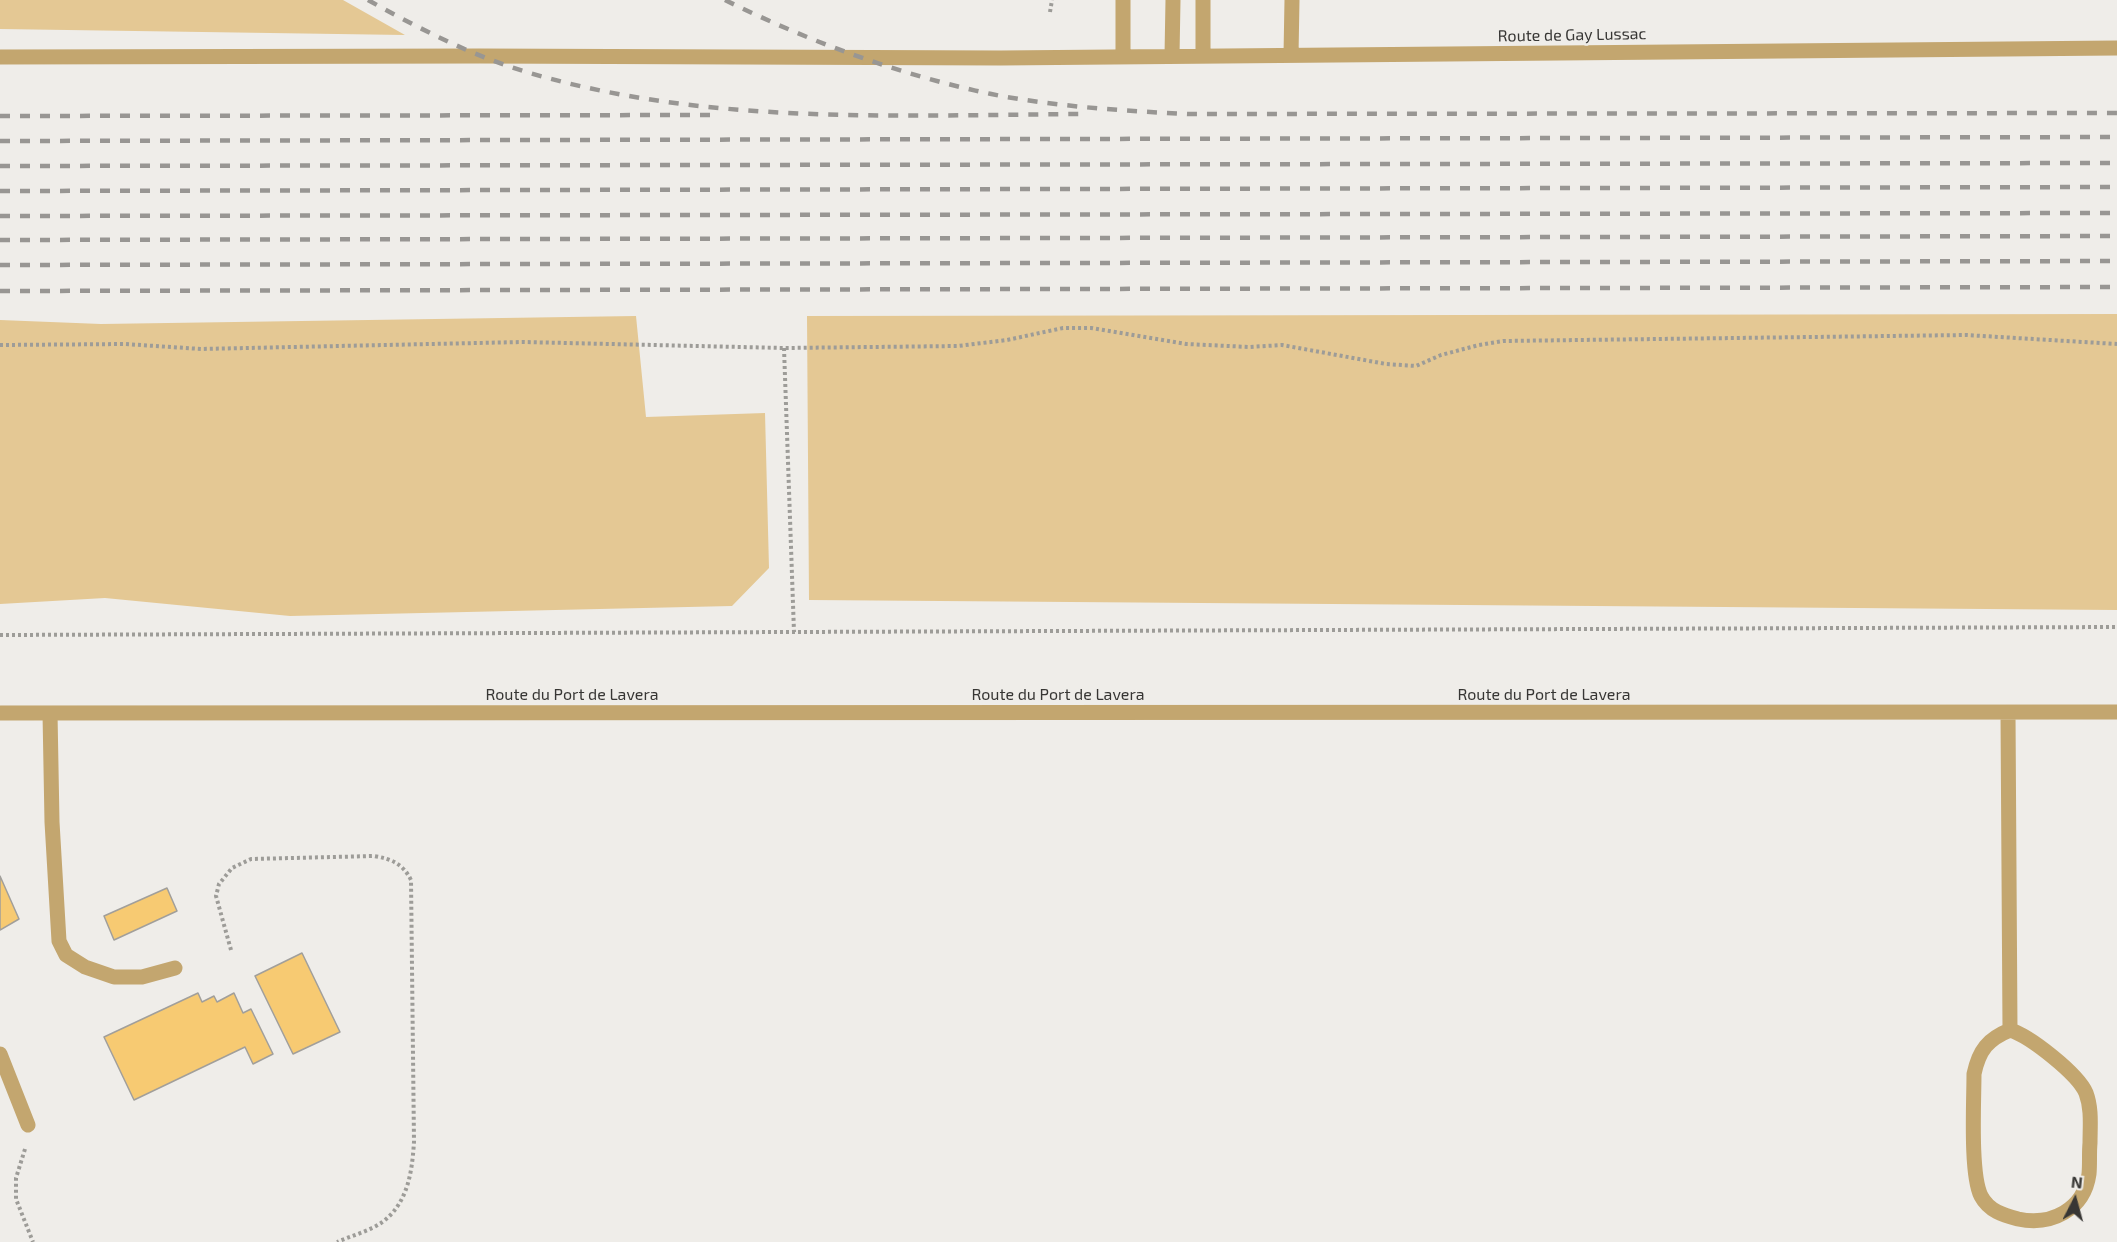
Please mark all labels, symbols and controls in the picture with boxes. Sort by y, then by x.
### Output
street label: Route de Gay Lussac [1498,24,1646,46]
street label: Route du Port de Lavera [485,685,659,705]
street label: Route du Port de Lavera [971,685,1145,705]
street label: Route du Port de Lavera [1457,685,1631,705]
north arrow [2045,1170,2105,1230]
text: N [2070,1172,2084,1192]

